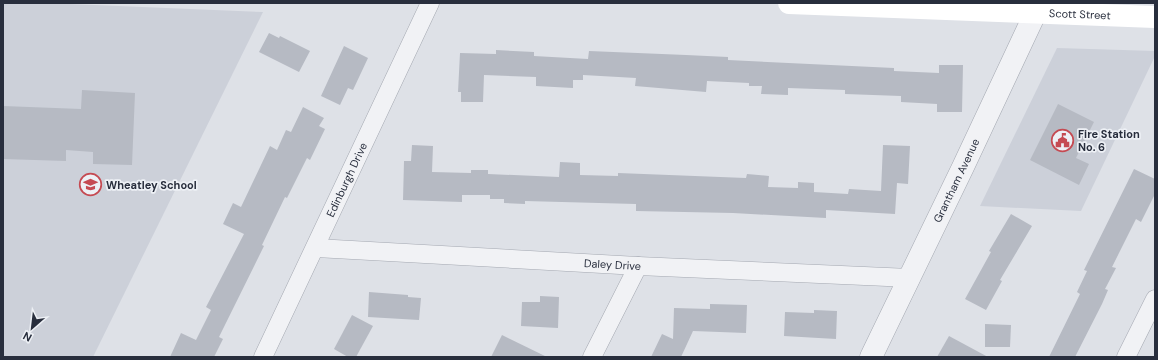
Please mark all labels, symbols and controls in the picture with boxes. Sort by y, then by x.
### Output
street label: Scott Street [1049,6,1111,22]
public building icon: Fire Station No. 6 [1049,127,1075,153]
place label: Fire Station No. 6 [1078,127,1140,154]
street label: Grantham Avenue [930,136,982,225]
street label: Edinburgh Drive [323,140,370,219]
school or university icon: Wheatley School [77,172,103,198]
place label: Wheatley School [106,178,197,192]
street label: Daley Drive [584,256,641,273]
north arrow [12,308,52,348]
text: N [20,329,34,345]

